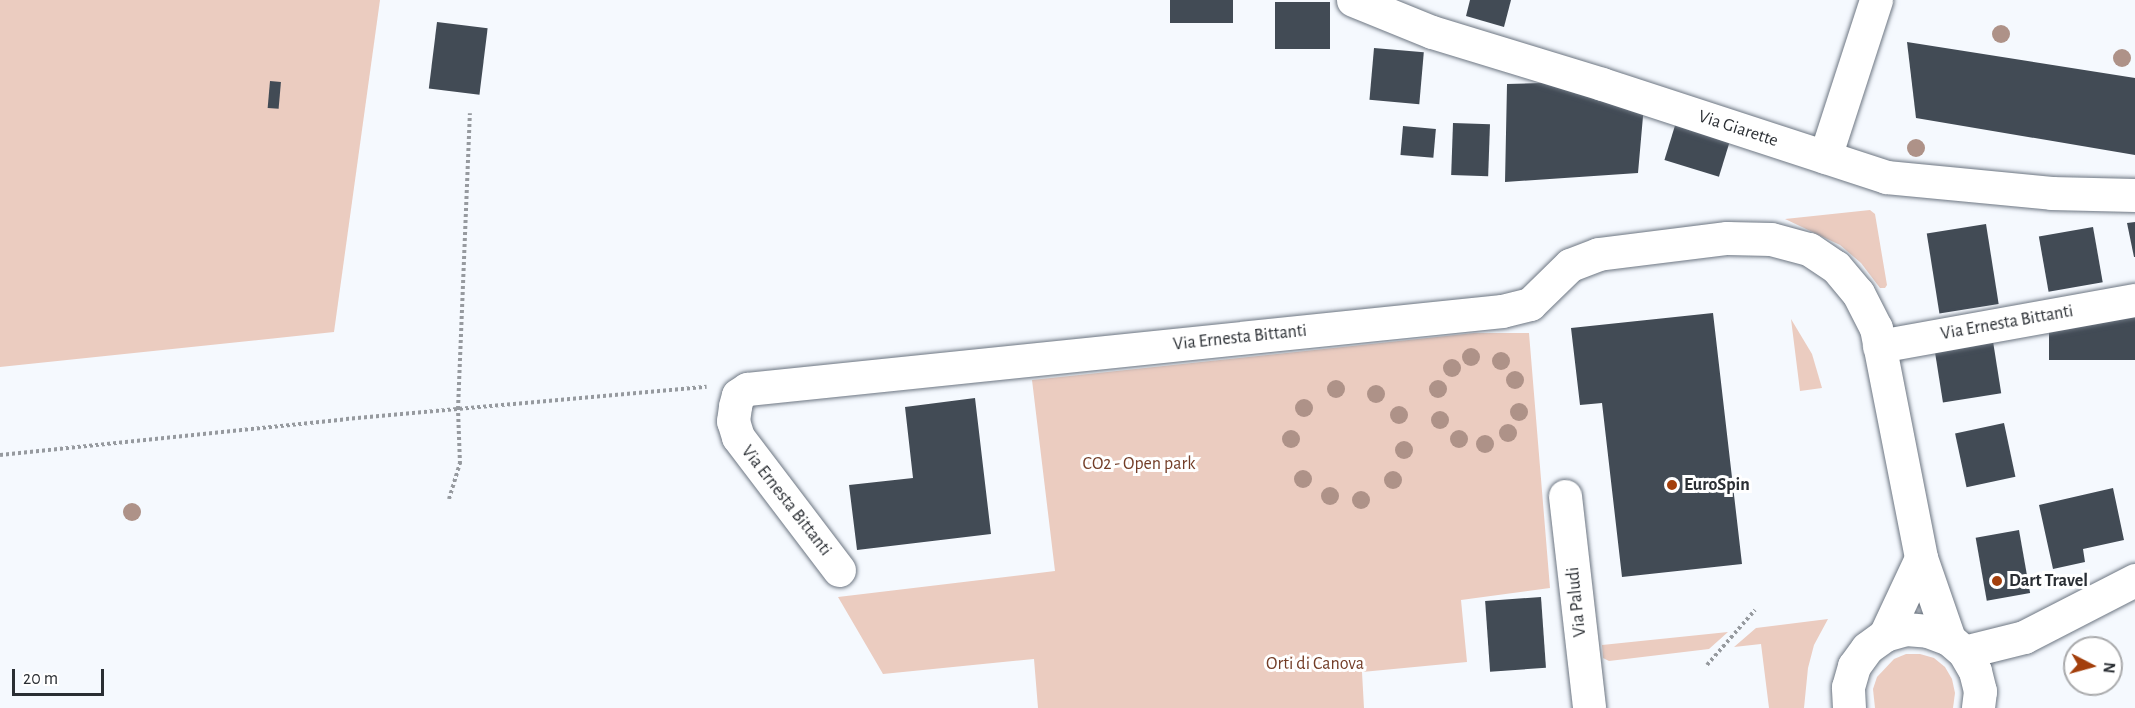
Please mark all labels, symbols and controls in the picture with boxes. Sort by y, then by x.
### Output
street label: Via Giarette [1695,106,1781,152]
street label: Via Ernesta Bittanti [1939,301,2075,345]
street label: Via Ernesta Bittanti [1172,320,1308,356]
street label: Via Ernesta Bittanti [736,441,836,561]
park label: CO2 - Open park [1083,453,1195,475]
place label: EuroSpin [1684,474,1750,496]
marker: EuroSpin [1665,478,1679,492]
street label: Via Paludi [1563,566,1591,638]
place label: Dart Travel [2009,570,2088,592]
marker: Dart Travel [1990,574,2004,588]
north arrow [2063,636,2123,696]
park label: Orti di Canova [1266,653,1364,675]
scale bar [15,657,106,695]
text: N [2100,661,2117,674]
text: 20 m [23,670,58,688]

